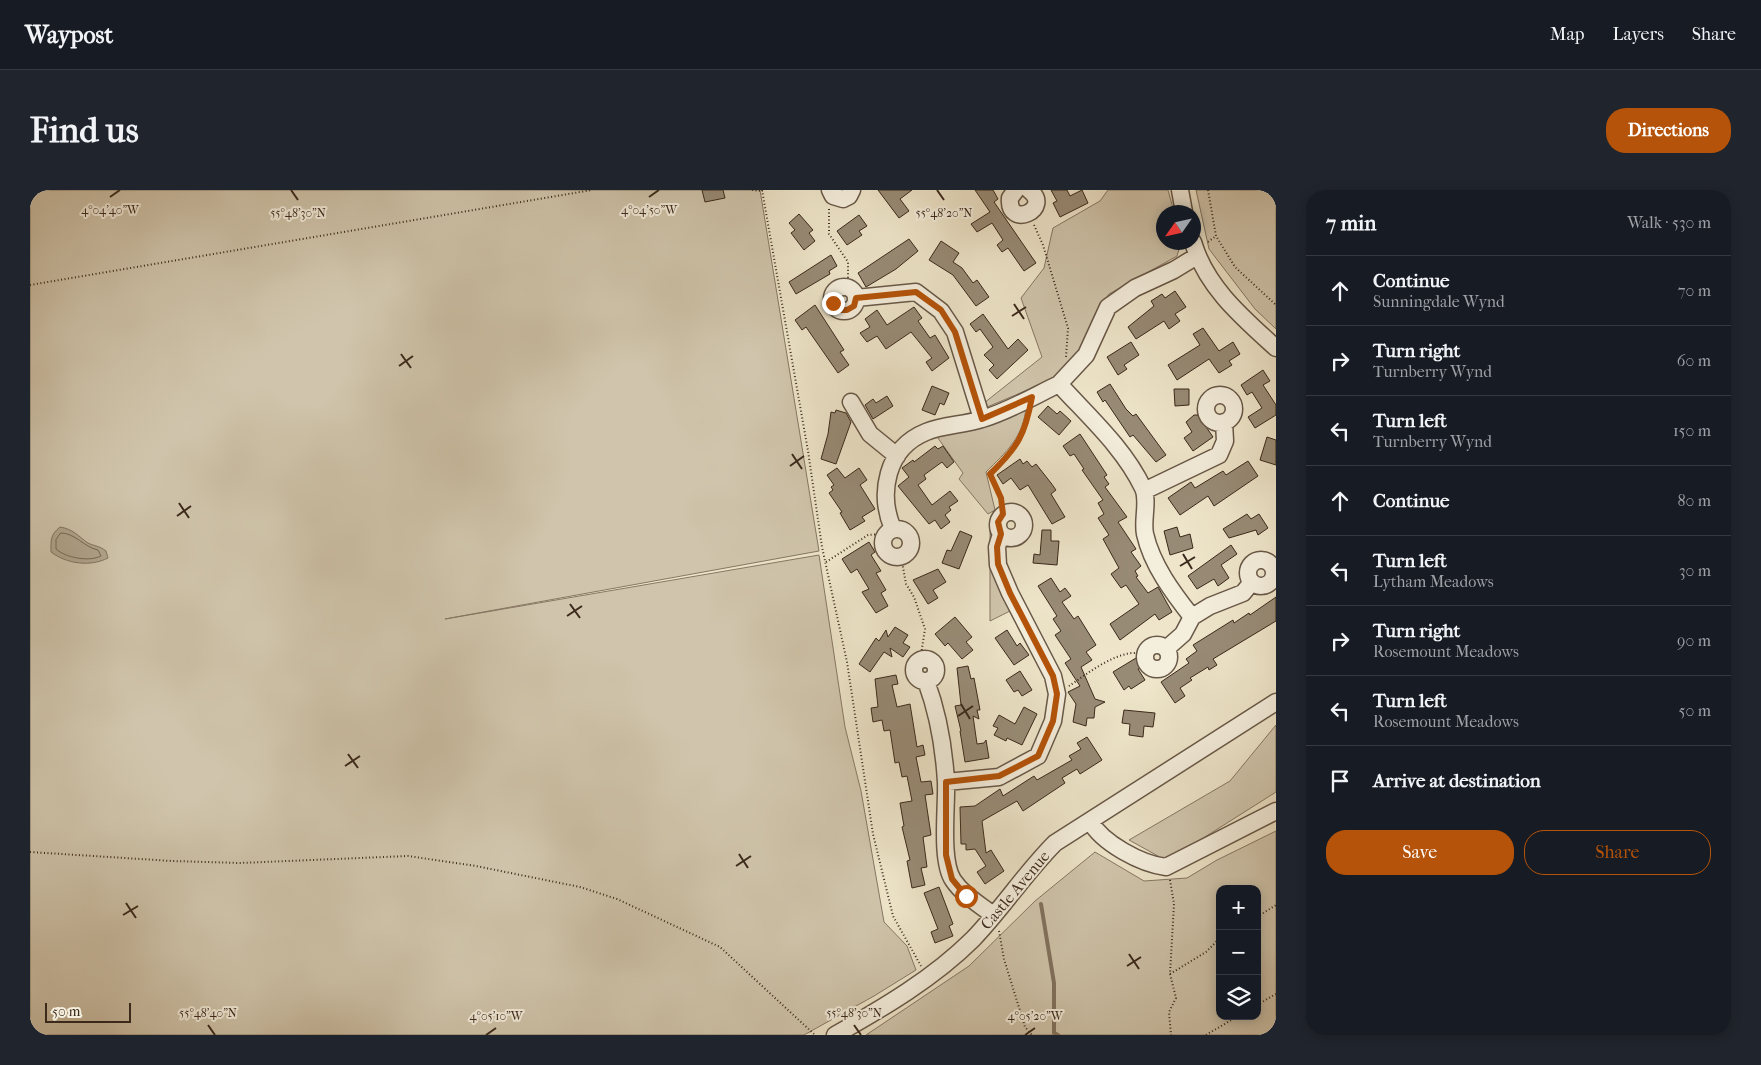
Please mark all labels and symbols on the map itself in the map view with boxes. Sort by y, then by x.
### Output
text: 4°04'40"W [81,203,140,217]
text: 4°04'50"W [621,203,678,217]
north arrow [1156,205,1201,250]
text: 55°48'30"N [270,206,326,220]
text: 55°48'20"N [916,206,972,220]
route end [822,292,845,315]
street label: Castle Avenue [977,847,1054,933]
route start [955,885,978,908]
scale bar [45,1000,131,1023]
text: 55°48'40"N [179,1006,237,1020]
text: 55°48'30"N [826,1006,882,1020]
text: 4°05'10"W [469,1009,524,1023]
text: 4°05'20"W [1007,1009,1064,1023]

